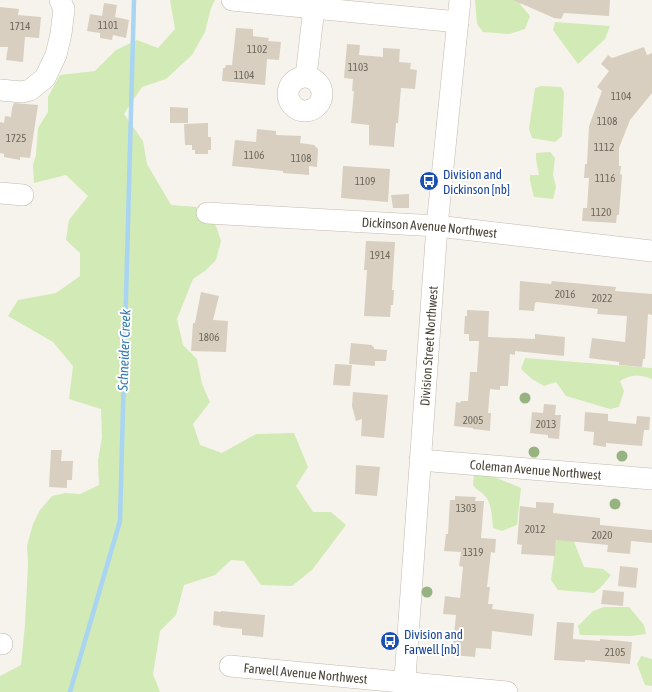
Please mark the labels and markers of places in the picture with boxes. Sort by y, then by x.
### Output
place label: Division and Dickinson [nb] [443,167,510,197]
bus stop icon: Division and Dickinson [nb] [418,170,440,192]
place label: Division and Farwell [nb] [404,627,463,657]
bus stop icon: Division and Farwell [nb] [379,630,401,652]

